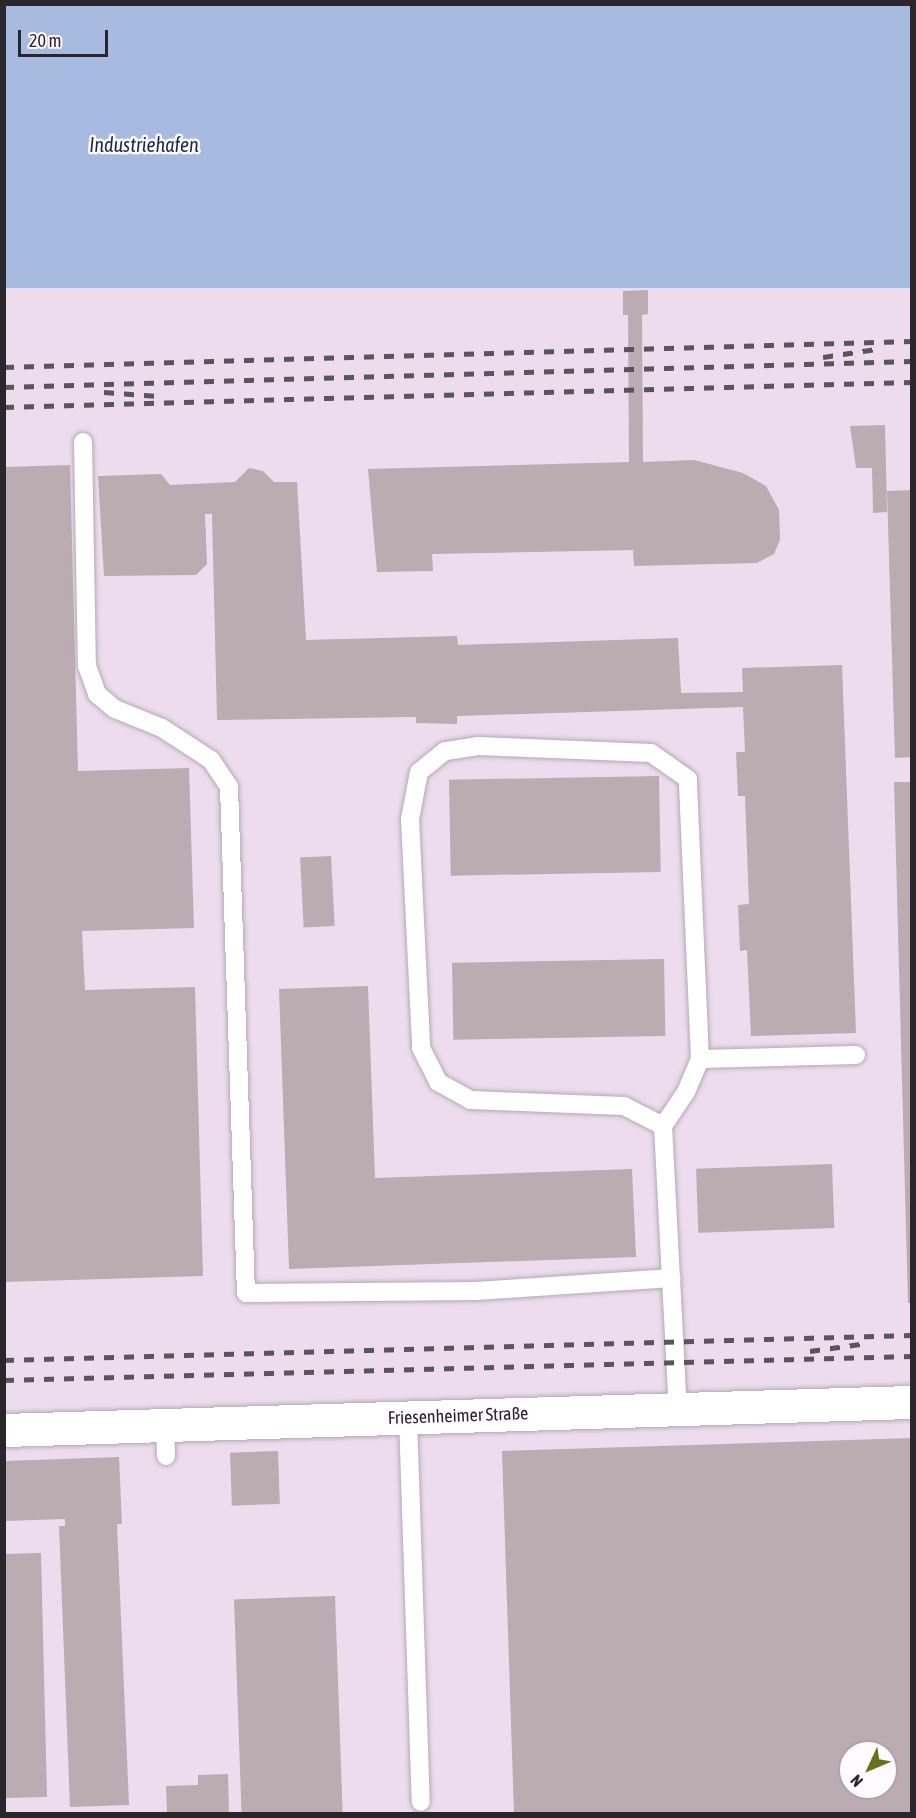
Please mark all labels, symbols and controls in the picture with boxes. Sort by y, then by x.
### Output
scale bar [21,18,111,56]
text: 20 m [29,30,61,51]
water label: Industriehafen [89,132,199,156]
street label: Friesenheimer Straße [387,1403,529,1429]
north arrow [838,1740,898,1800]
text: N [847,1771,866,1791]

